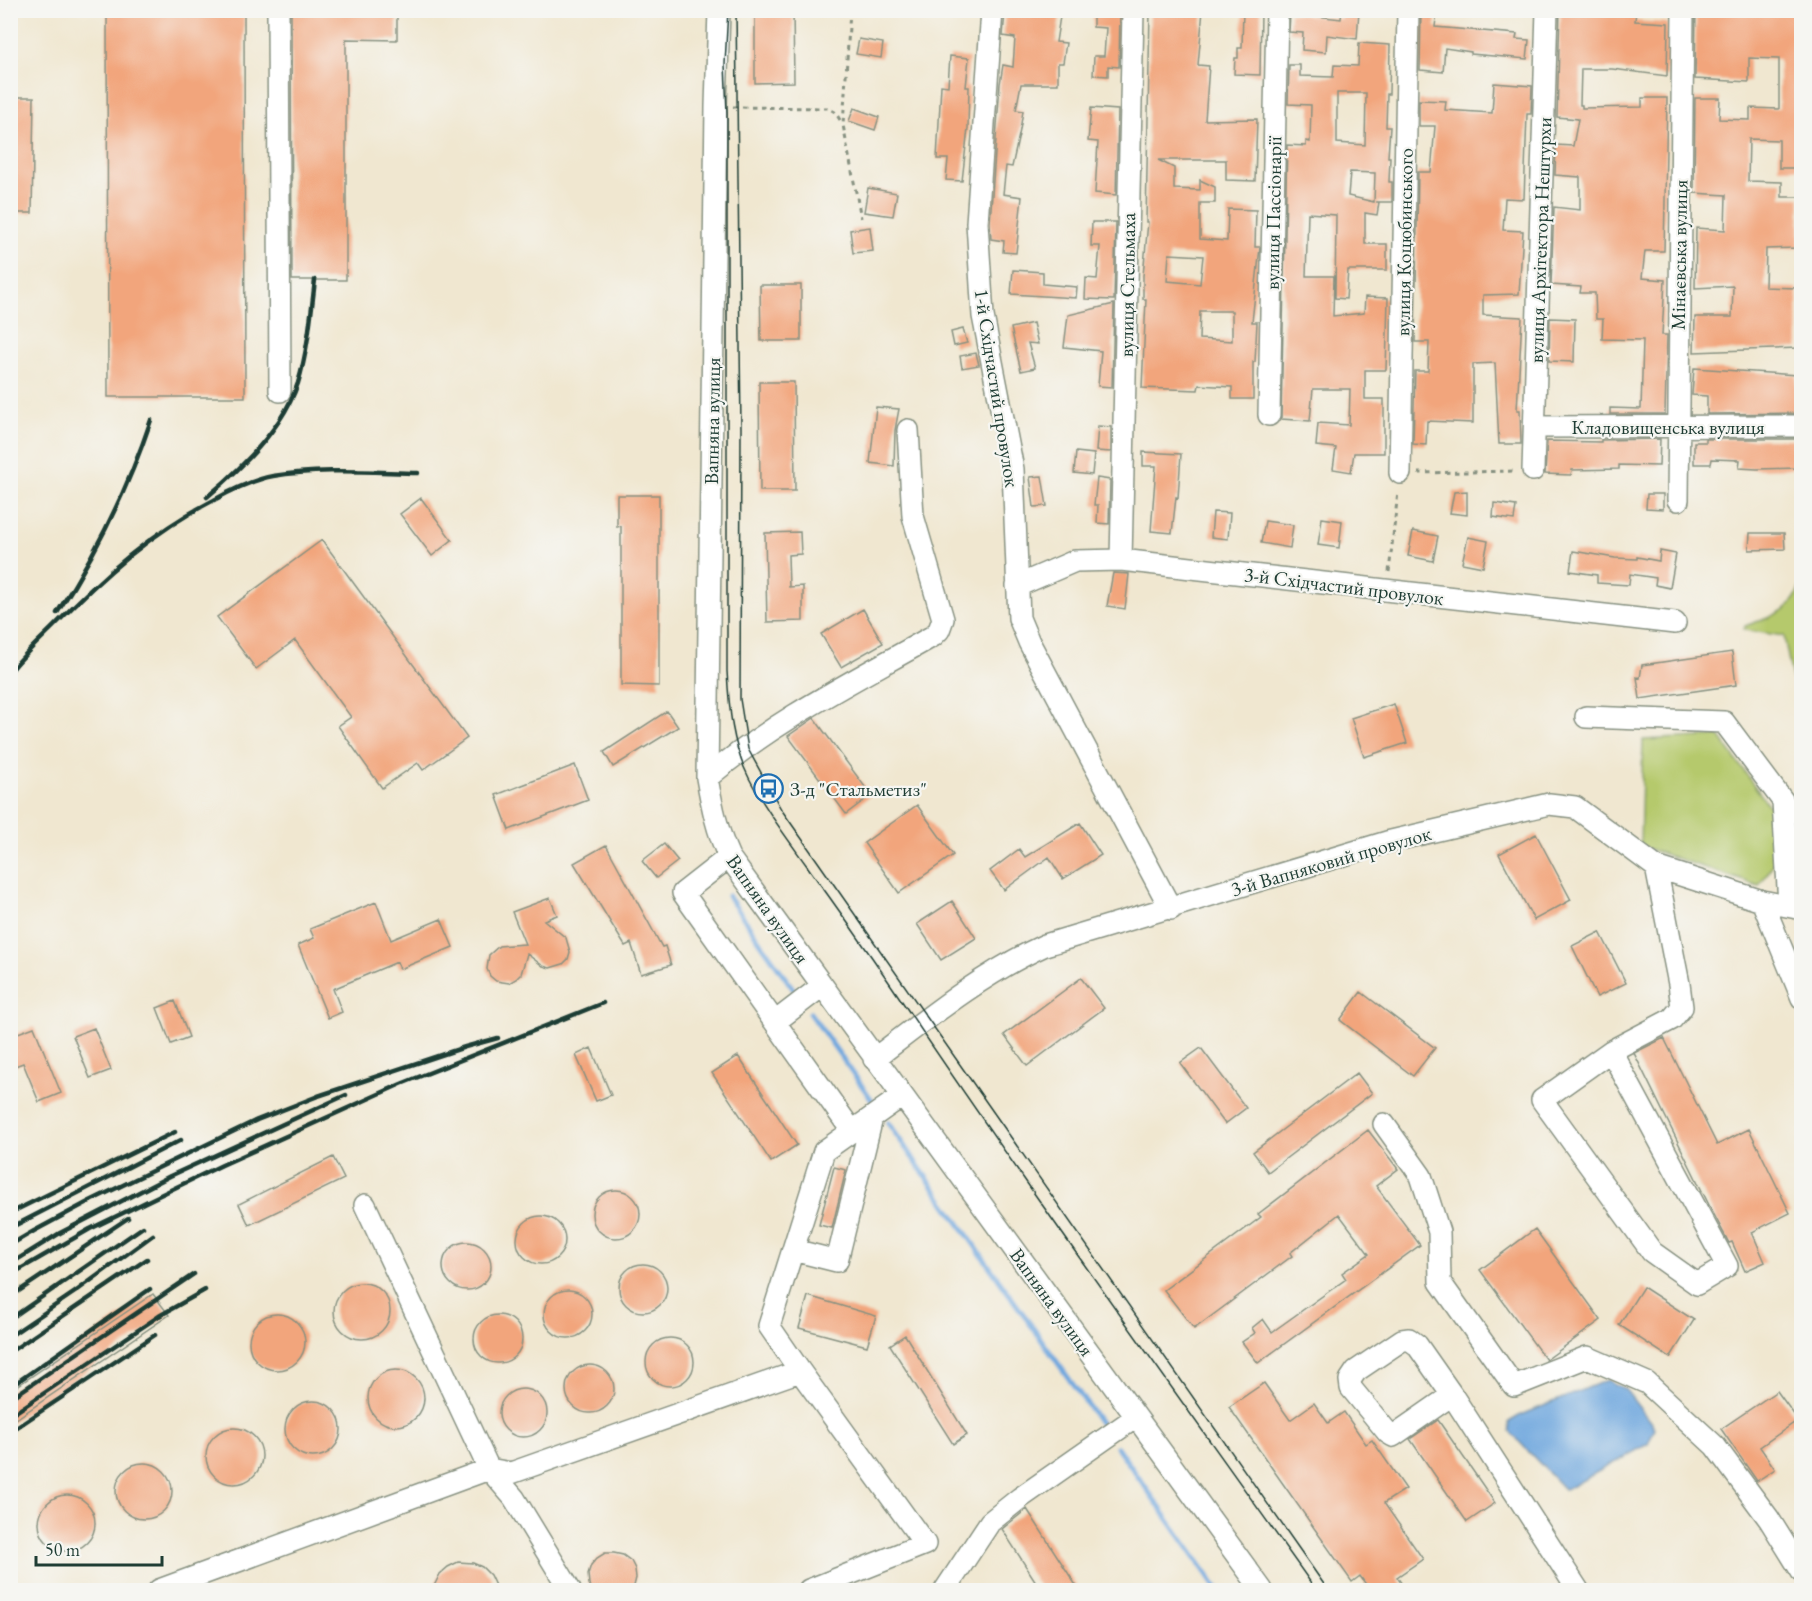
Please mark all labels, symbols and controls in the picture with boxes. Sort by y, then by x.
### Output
street label: вулиця Архітектора Нештурхи [1523,116,1557,363]
street label: вулиця Пассіонарії [1259,135,1287,290]
street label: вулиця Коцюбинського [1389,148,1419,336]
street label: Мінаєвська вулиця [1665,180,1693,330]
street label: вулиця Стельмаха [1113,213,1141,357]
street label: 1-й Східчастий провулок [968,287,1026,490]
street label: Вапняна вулиця [698,357,726,485]
street label: Кладовищенська вулиця [1571,414,1765,440]
street label: 3-й Східчастий провулок [1243,561,1446,611]
bus stop icon: З-д "Стальметиз" [753,773,785,805]
place label: З-д "Стальметиз" [790,776,927,802]
street label: 3-й Вапняковий провулок [1228,820,1435,902]
street label: Вапняна вулиця [721,849,815,969]
street label: Вапняна вулиця [1004,1243,1100,1361]
scale bar [36,1529,162,1567]
text: 50 m [45,1538,80,1561]

